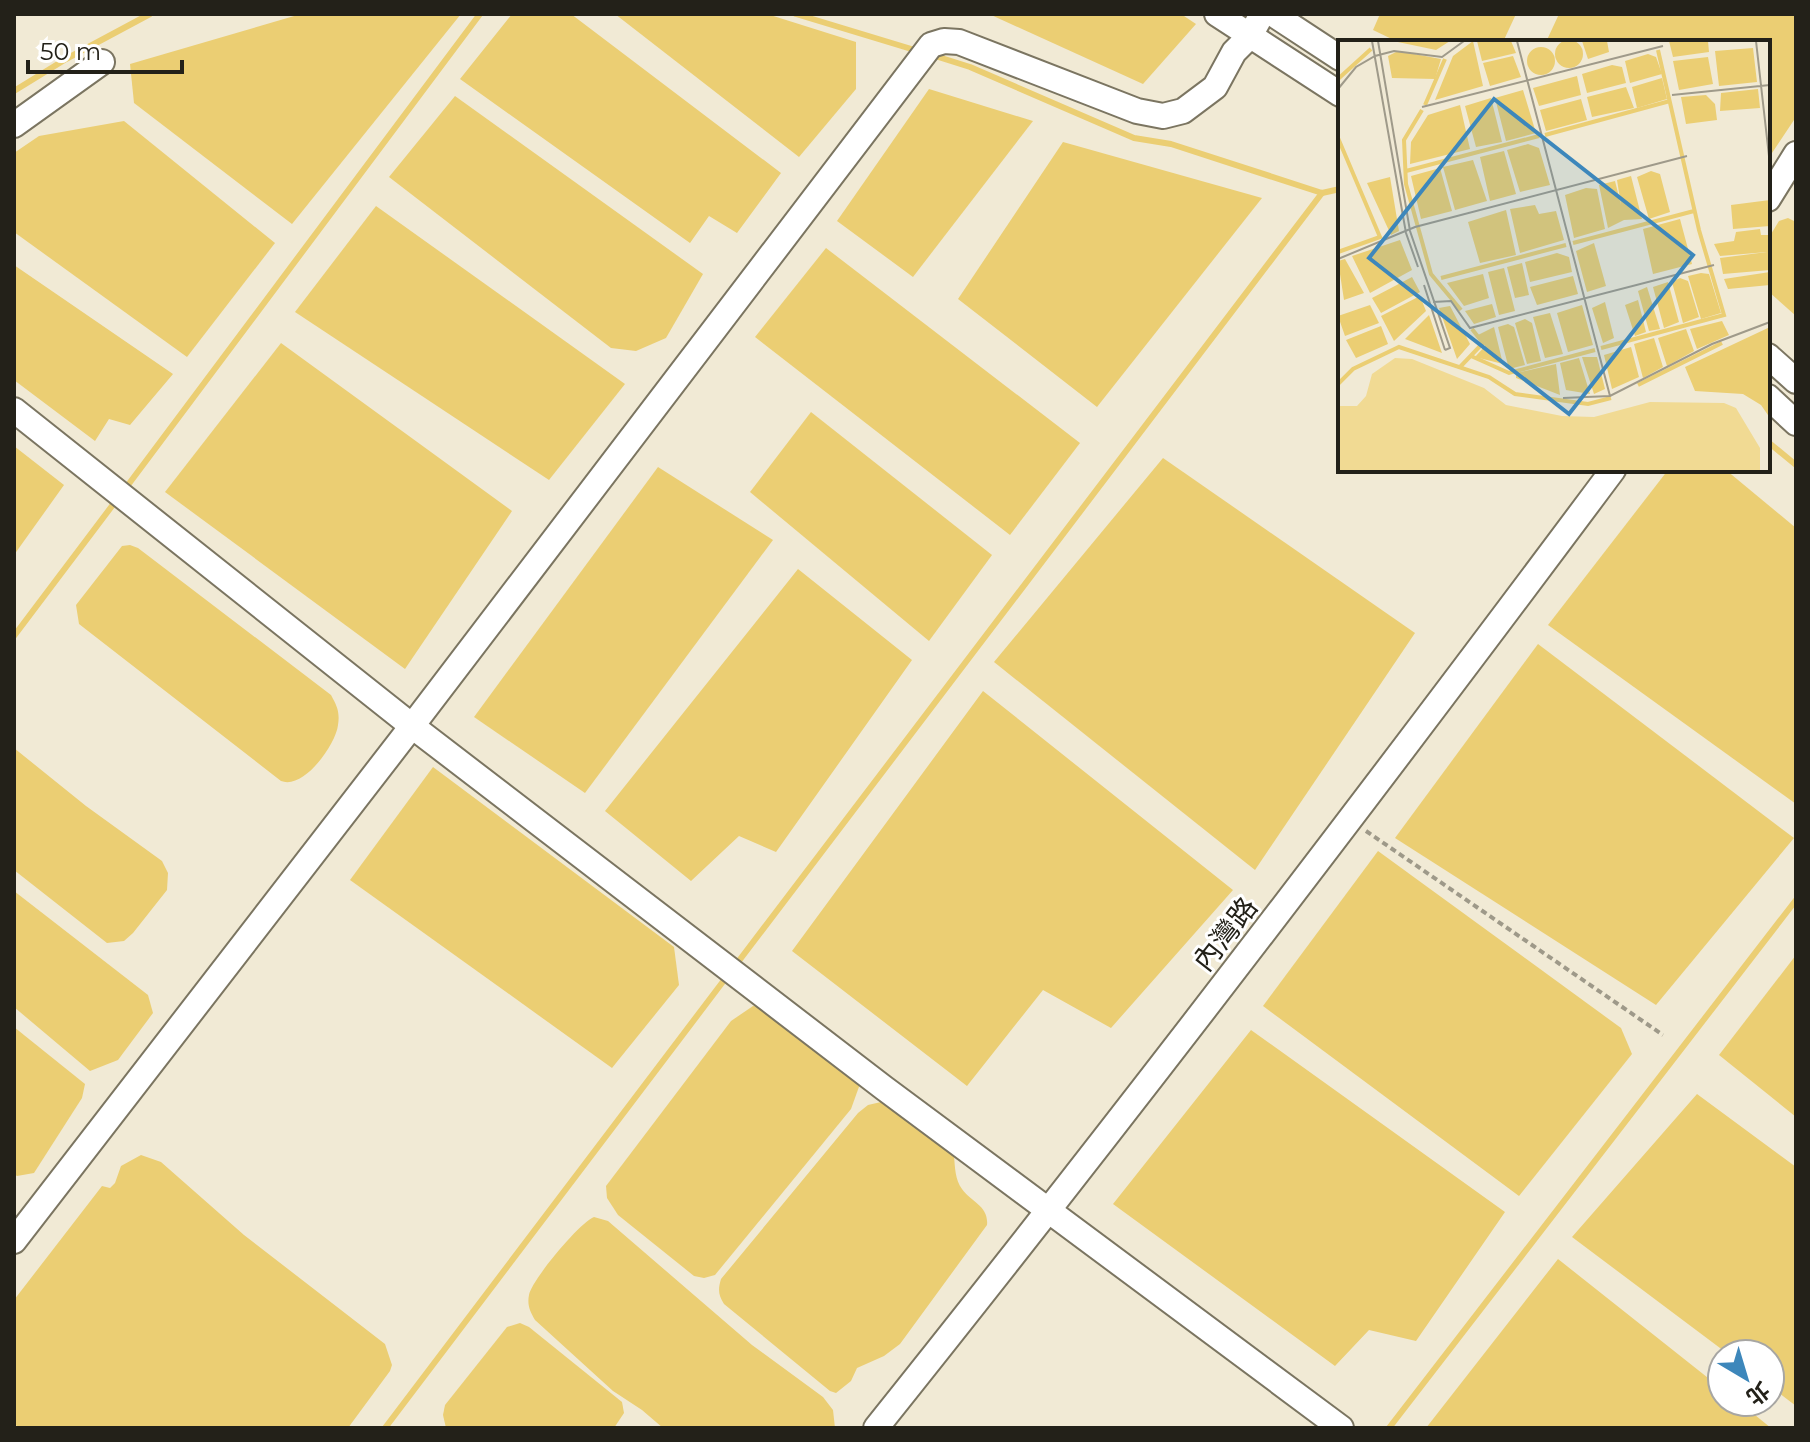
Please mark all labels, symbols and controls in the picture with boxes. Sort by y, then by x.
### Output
scale bar [28,24,182,74]
text: 50 m [40,37,101,66]
inset map [1338,40,1770,472]
street label: 內灣路 [1186,890,1264,978]
north arrow [1706,1338,1786,1418]
text: 北 [1741,1376,1775,1411]

